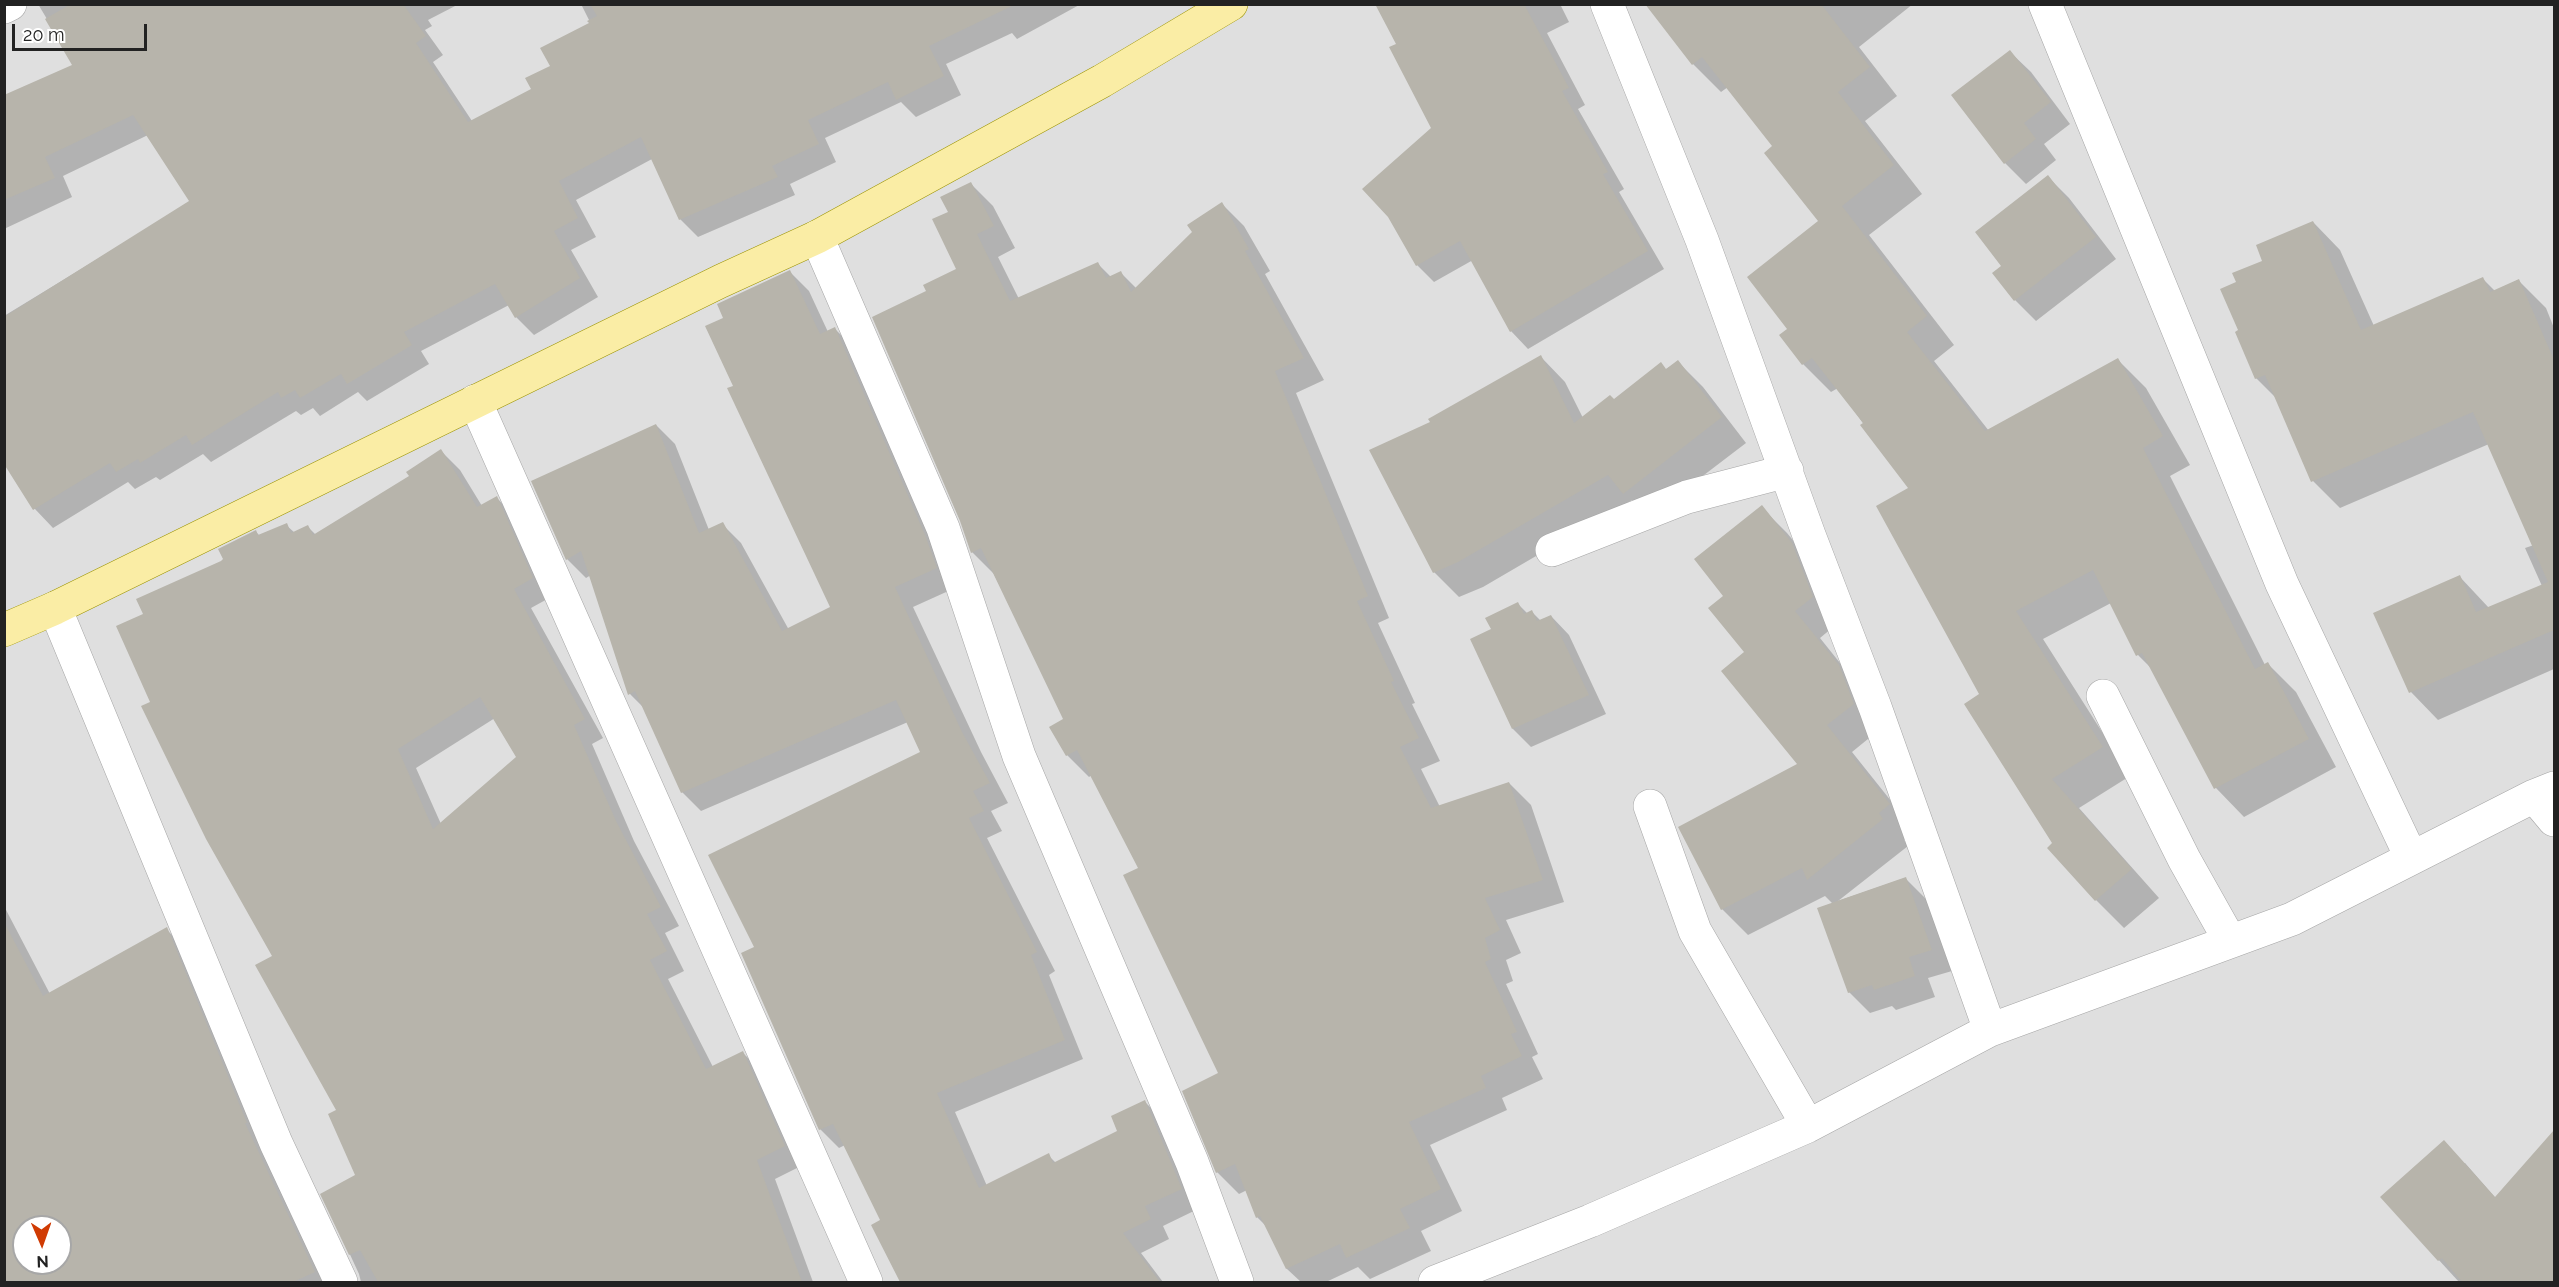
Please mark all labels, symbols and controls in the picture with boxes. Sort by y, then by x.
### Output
scale bar [15,12,150,50]
text: 20 m [23,24,65,45]
north arrow [12,1215,72,1275]
text: N [36,1252,49,1271]

